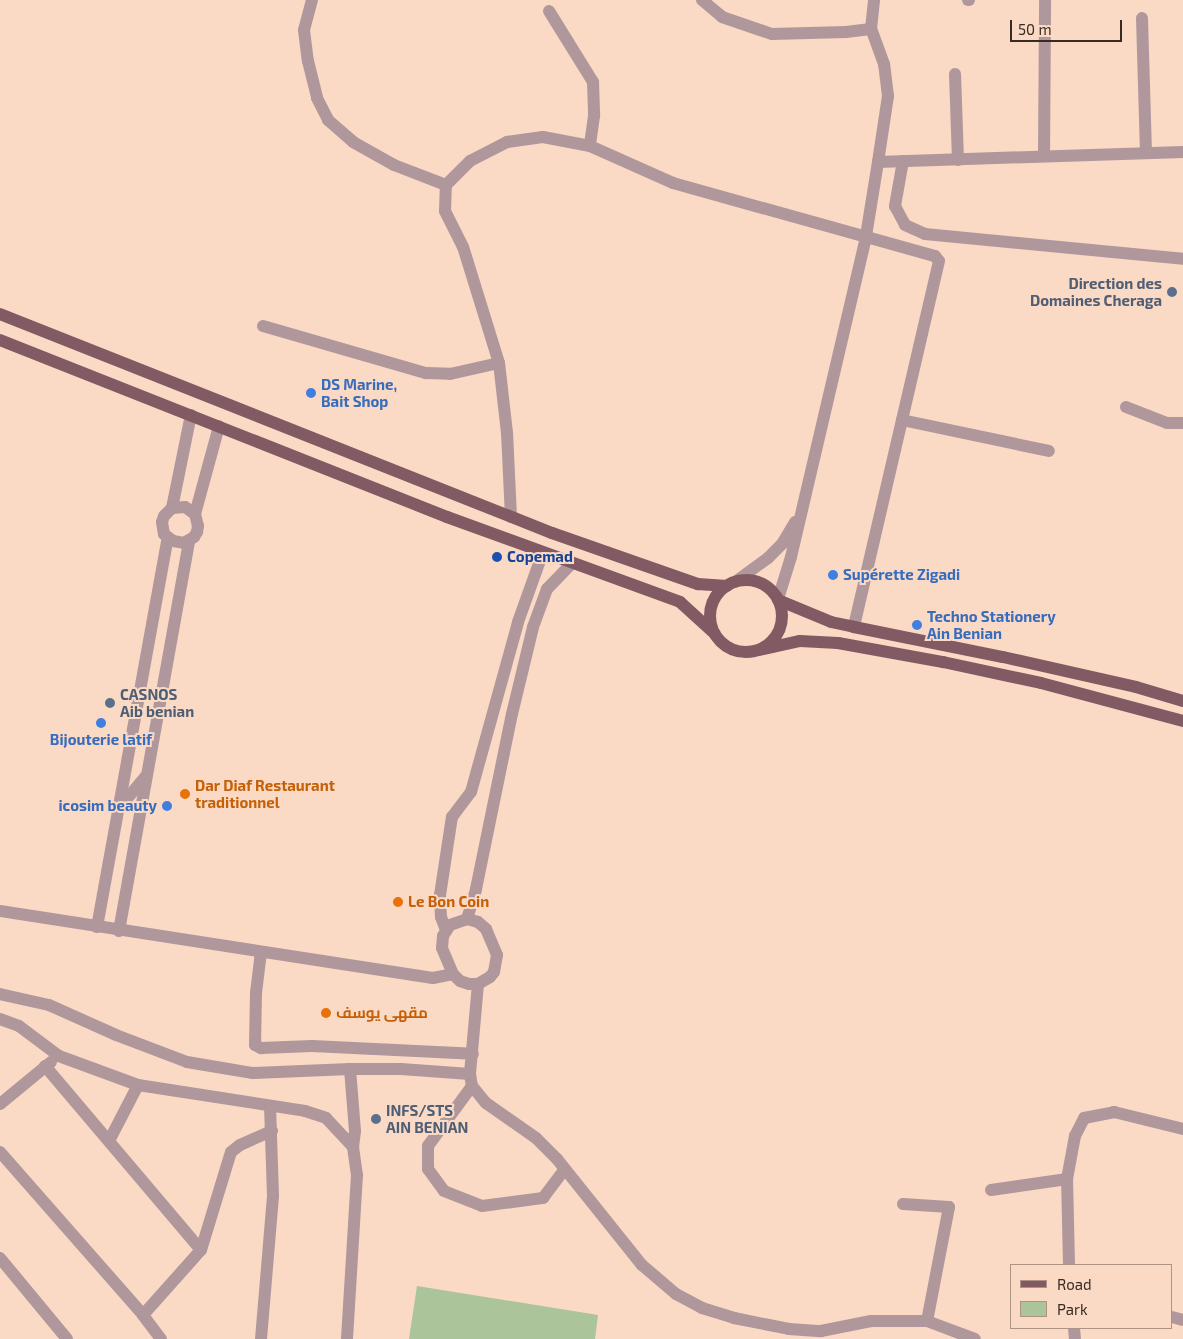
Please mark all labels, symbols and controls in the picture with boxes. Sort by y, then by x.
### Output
scale bar [1013,10,1126,42]
text: 50 m [1018,20,1052,38]
place label: Direction des Domaines Cheraga [1030,274,1162,309]
marker: Direction des Domaines Cheraga [1166,286,1178,298]
place label: DS Marine, Bait Shop [321,375,397,410]
marker: DS Marine, Bait Shop [305,387,317,399]
place label: Copemad [507,548,573,566]
marker: Copemad [491,551,503,563]
place label: Supérette Zigadi [843,566,960,584]
marker: Supérette Zigadi [827,569,839,581]
place label: Techno Stationery Ain Benian [927,607,1056,642]
marker: Techno Stationery Ain Benian [911,619,923,631]
place label: CASNOS Aib benian [120,685,194,720]
marker: CASNOS Aib benian [104,697,116,709]
marker: Bijouterie latif [95,717,107,729]
place label: Bijouterie latif [50,731,152,749]
place label: Dar Diaf Restaurant traditionnel [195,776,335,811]
marker: Dar Diaf Restaurant traditionnel [179,788,191,800]
place label: icosim beauty [58,797,157,815]
marker: icosim beauty [161,800,173,812]
place label: Le Bon Coin [408,893,489,911]
marker: Le Bon Coin [392,896,404,908]
place label: مقهى يوسف [336,1004,428,1022]
marker: مقهى يوسف [320,1007,332,1019]
place label: INFS/STS AIN BENIAN [386,1101,468,1136]
marker: INFS/STS AIN BENIAN [370,1113,382,1125]
legend [1010,1264,1173,1329]
text: Road [1057,1275,1092,1293]
text: Park [1057,1300,1088,1318]

